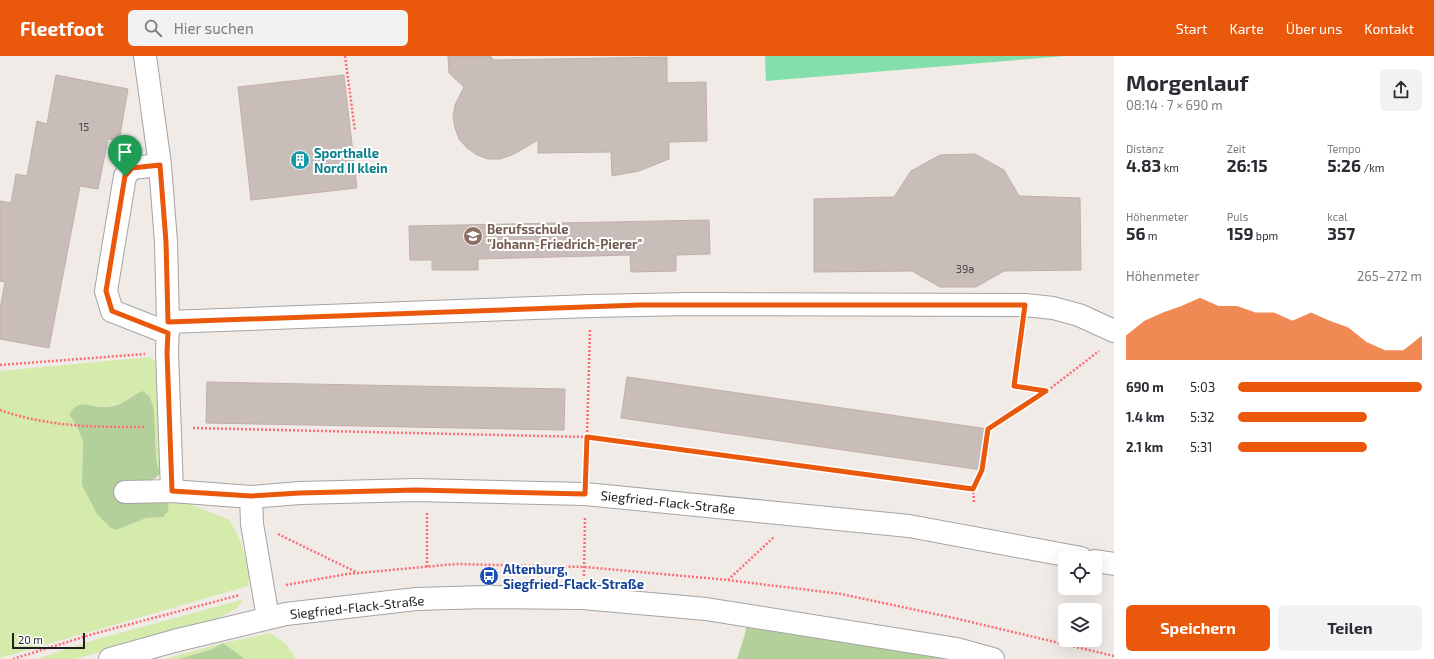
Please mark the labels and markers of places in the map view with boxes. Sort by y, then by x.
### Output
pin [108,135,142,176]
place label: Sporthalle Nord II klein [314,145,388,176]
building icon: Sporthalle Nord II klein [289,149,311,171]
place label: Berufsschule "Johann-Friedrich-Pierer" [487,221,643,252]
school or university icon: Berufsschule "Johann-Friedrich-Pierer" [462,225,484,247]
place label: Altenburg, Siegfried-Flack-Straße [503,561,644,592]
bus stop icon: Altenburg, Siegfried-Flack-Straße [478,565,500,587]

